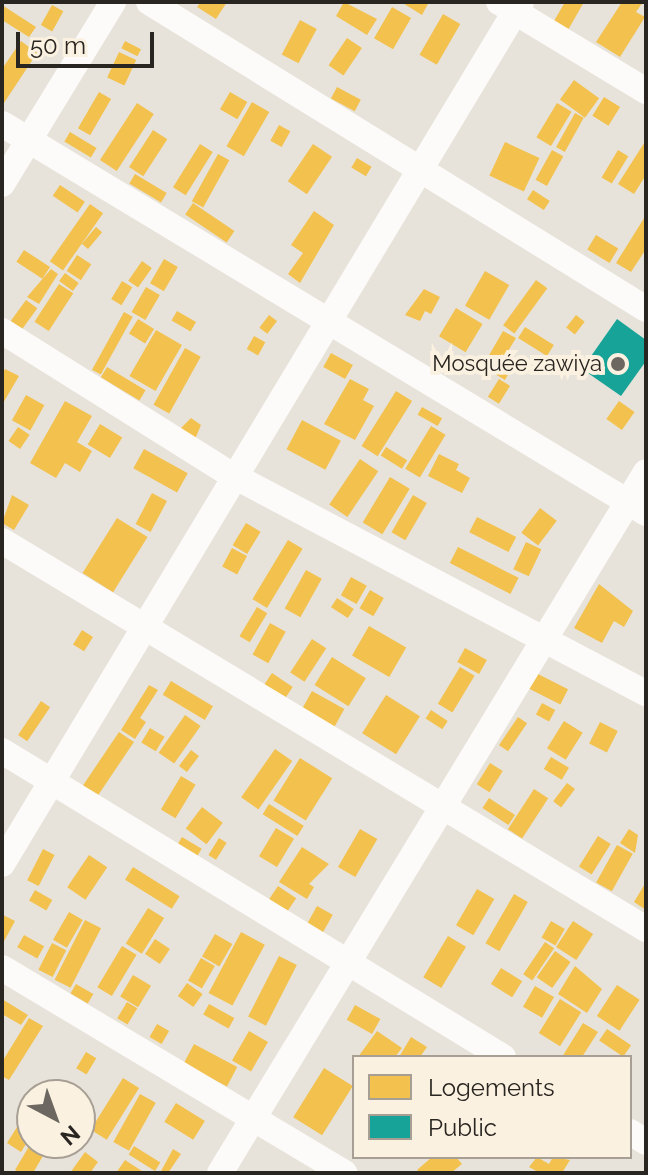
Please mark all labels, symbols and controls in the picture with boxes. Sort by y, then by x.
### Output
scale bar [20,16,158,66]
text: 50 m [30,31,86,60]
place label: Mosquée zawiya [432,351,602,377]
marker: Mosquée zawiya [609,355,627,373]
legend [352,1055,632,1159]
text: Logements [428,1073,555,1102]
north arrow [16,1079,96,1159]
text: Public [428,1113,497,1142]
text: N [56,1120,85,1151]

